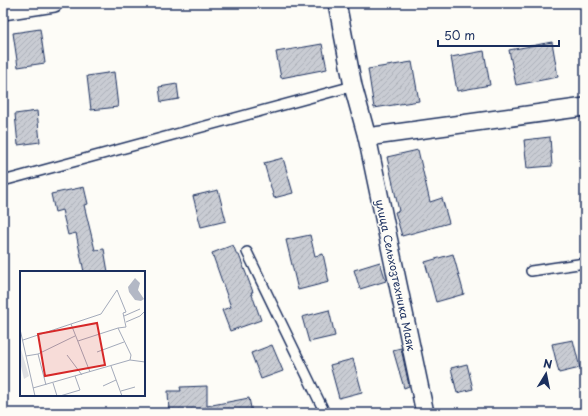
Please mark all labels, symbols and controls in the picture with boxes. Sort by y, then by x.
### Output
scale bar [438,22,559,48]
text: 50 m [444,26,475,44]
street label: улица Сельхозтехника Маяк [372,198,420,353]
inset map [20,271,145,396]
north arrow [526,354,566,394]
text: N [542,355,554,373]

